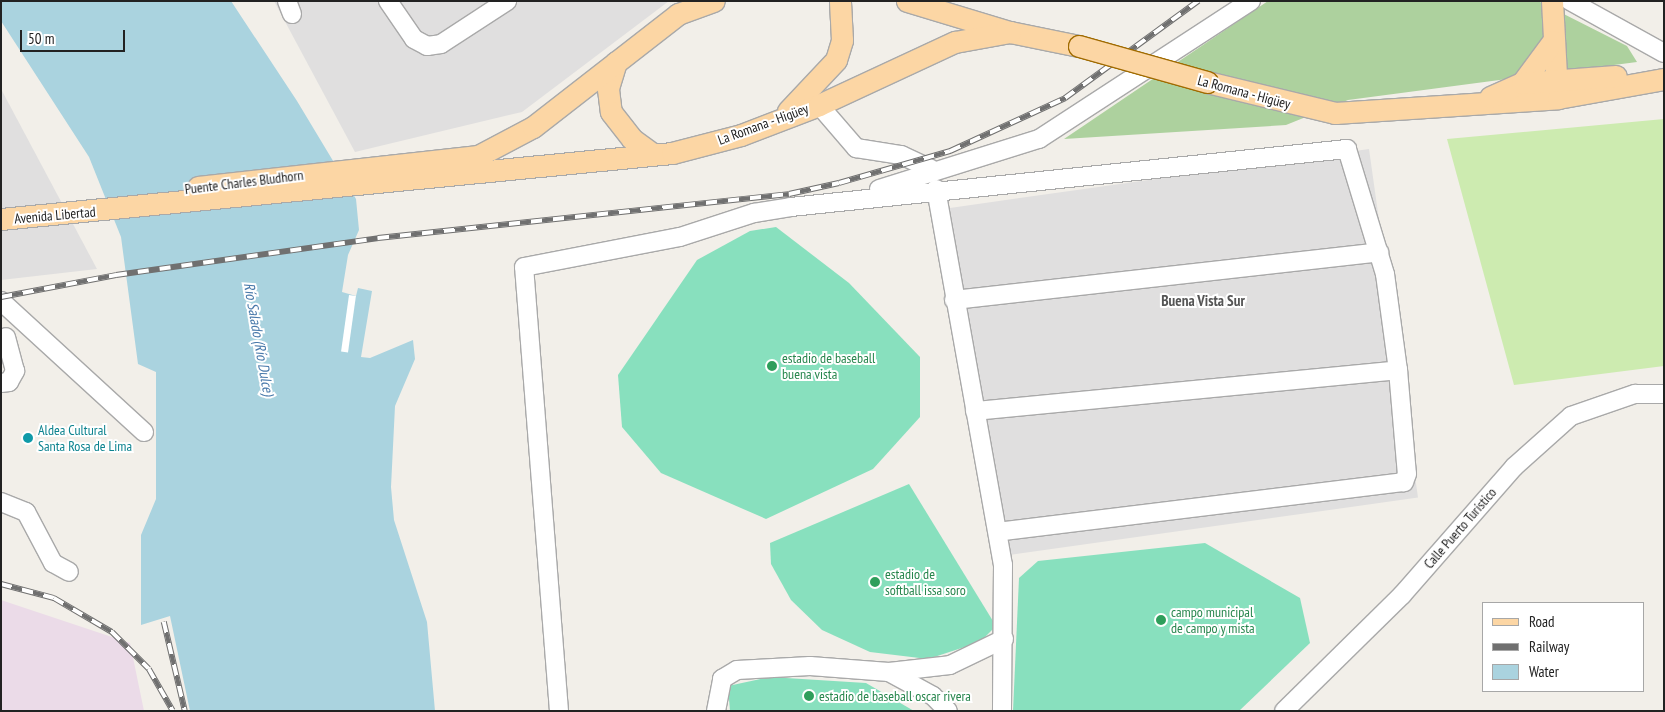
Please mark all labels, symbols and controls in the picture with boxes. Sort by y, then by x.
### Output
scale bar [22,20,128,52]
text: 50 m [28,29,54,48]
street label: La Romana - Higüey [1195,71,1293,113]
street label: La Romana - Higüey [715,100,811,148]
street label: Puente Charles Bludhorn [184,166,304,198]
street label: Avenida Libertad [14,203,96,227]
water label: Río Salado (Río Dulce) [240,281,278,397]
district label: Buena Vista Sur [1161,292,1245,310]
place label: estadio de baseball buena vista [782,350,875,382]
marker: estadio de baseball buena vista [766,360,778,372]
place label: Aldea Cultural Santa Rosa de Lima [38,422,132,454]
marker: Aldea Cultural Santa Rosa de Lima [22,432,34,444]
street label: Calle Puerto Turístico [1420,484,1500,572]
place label: estadio de softball issa soro [885,566,966,598]
marker: estadio de softball issa soro [869,576,881,588]
legend [1482,602,1645,692]
place label: campo municipal de campo y mista [1171,604,1255,636]
text: Road [1529,612,1555,631]
marker: campo municipal de campo y mista [1155,614,1167,626]
text: Railway [1529,637,1569,656]
text: Water [1529,662,1559,681]
place label: estadio de baseball oscar rivera [819,688,971,704]
marker: estadio de baseball oscar rivera [803,690,815,702]

